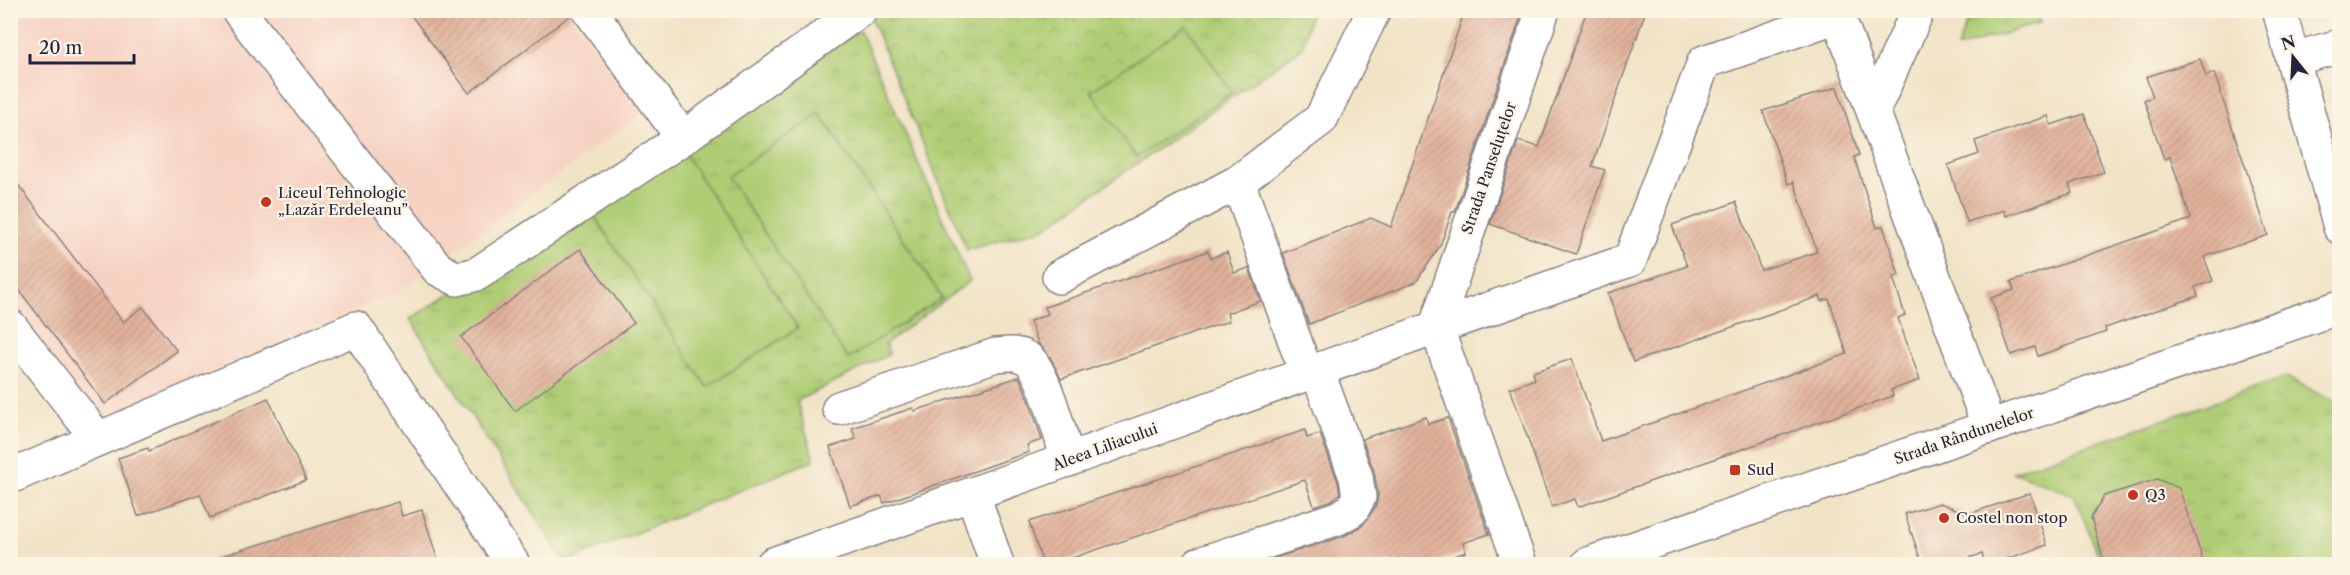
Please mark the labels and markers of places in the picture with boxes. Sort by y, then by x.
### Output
place label: Liceul Tehnologic „Lazăr Erdeleanu” [278,183,408,219]
marker: Liceul Tehnologic „Lazăr Erdeleanu” [259,195,273,209]
place label: Sud [1747,460,1774,479]
marker: Sud [1728,463,1742,477]
place label: Q3 [2145,485,2166,504]
marker: Q3 [2126,488,2140,502]
place label: Costel non stop [1956,508,2068,527]
marker: Costel non stop [1937,511,1951,525]

